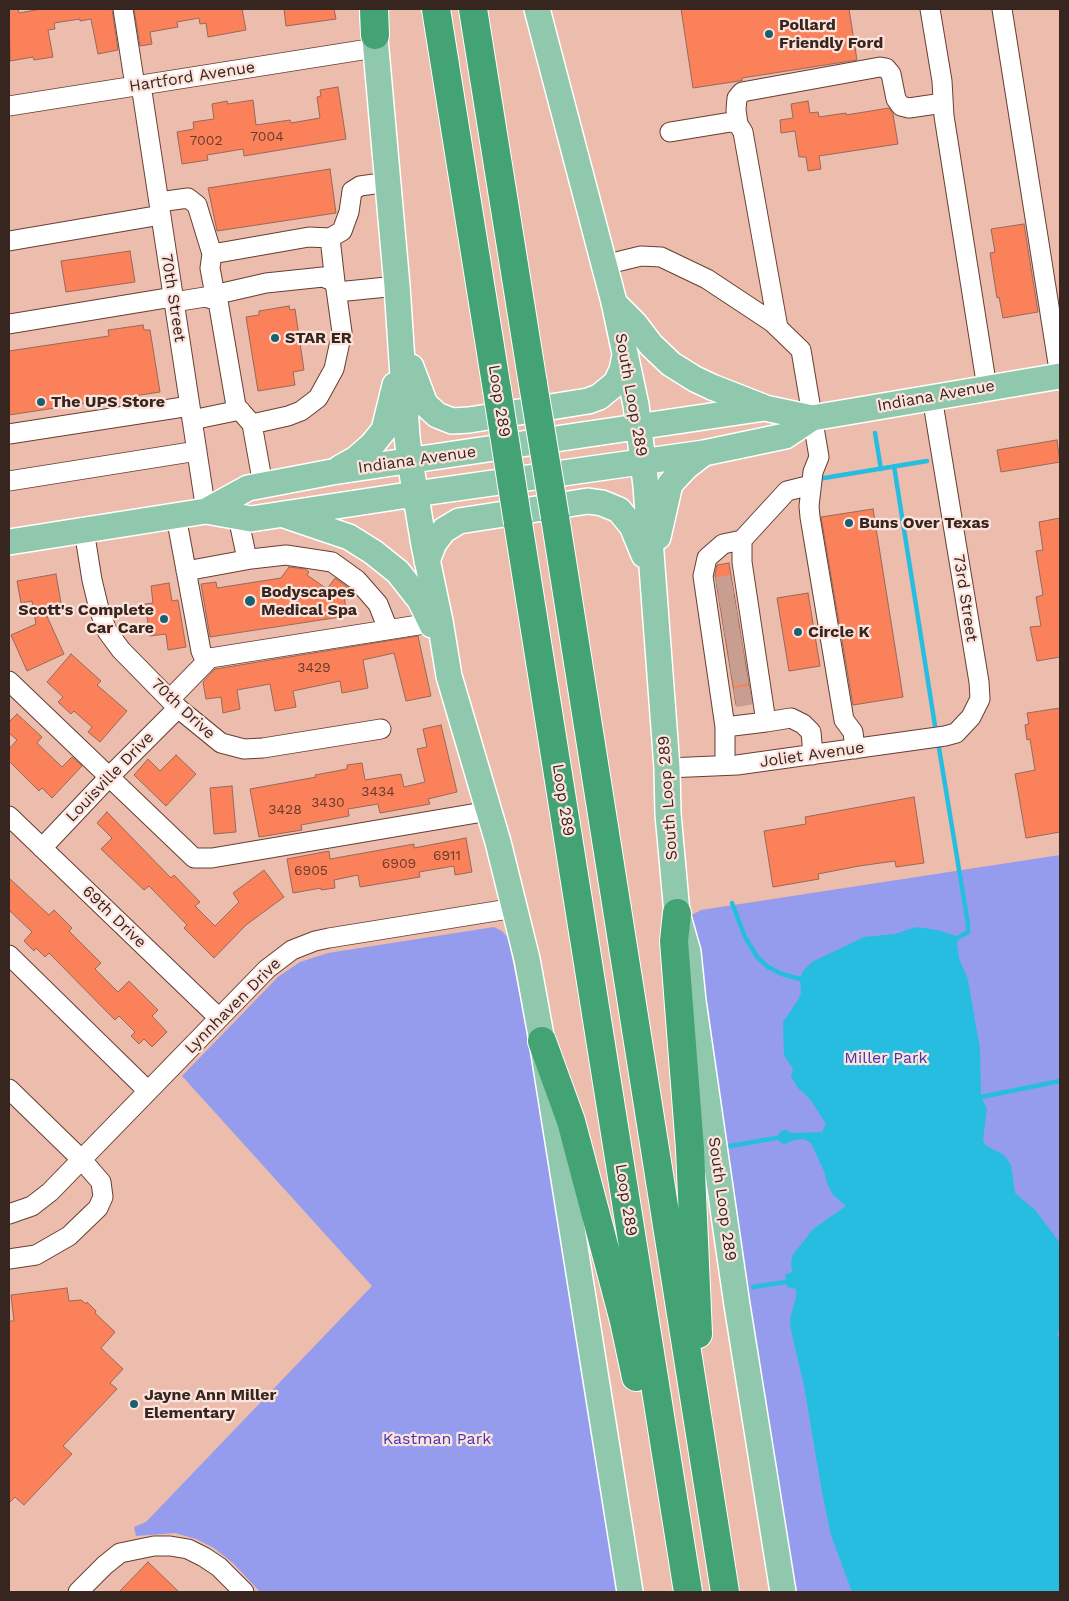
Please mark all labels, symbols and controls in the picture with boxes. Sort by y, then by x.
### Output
place label: Pollard Friendly Ford [779,15,883,53]
marker: Pollard Friendly Ford [763,28,775,40]
street label: Hartford Avenue [128,58,256,96]
house number: 7004 [250,129,284,145]
house number: 7002 [189,133,223,149]
street label: 70th Street [157,253,189,343]
place label: STAR ER [285,328,352,348]
marker: STAR ER [269,332,281,344]
street label: South Loop 289 [611,332,651,458]
street label: Loop 289 [484,363,514,439]
street label: Indiana Avenue [876,376,996,416]
place label: The UPS Store [51,392,165,412]
marker: The UPS Store [35,396,47,408]
street label: Indiana Avenue [357,442,477,478]
place label: Buns Over Texas [859,513,989,533]
marker: Buns Over Texas [843,517,855,529]
street label: 73rd Street [949,553,981,643]
place label: Bodyscapes Medical Spa [261,582,357,620]
marker: Bodyscapes Medical Spa [243,594,257,608]
place label: Scott's Complete Car Care [18,600,154,638]
marker: Scott's Complete Car Care [158,613,170,625]
place label: Circle K [808,622,870,642]
marker: Circle K [792,626,804,638]
house number: 3429 [297,660,331,676]
street label: 70th Drive [147,675,219,743]
street label: Louisville Drive [62,728,158,826]
street label: South Loop 289 [654,735,682,861]
street label: Joliet Avenue [758,738,866,772]
street label: Loop 289 [548,762,578,838]
house number: 3434 [361,784,395,800]
house number: 3430 [311,795,345,811]
house number: 3428 [268,802,302,818]
house number: 6911 [433,848,461,864]
house number: 6909 [382,856,416,872]
house number: 6905 [294,863,328,879]
street label: 69th Drive [78,882,150,952]
street label: Lynnhaven Drive [181,954,285,1058]
park label: Miller Park [844,1048,928,1068]
street label: South Loop 289 [704,1136,740,1262]
street label: Loop 289 [611,1162,641,1238]
place label: Jayne Ann Miller Elementary [144,1385,276,1423]
marker: Jayne Ann Miller Elementary [128,1398,140,1410]
park label: Kastman Park [383,1429,491,1449]

